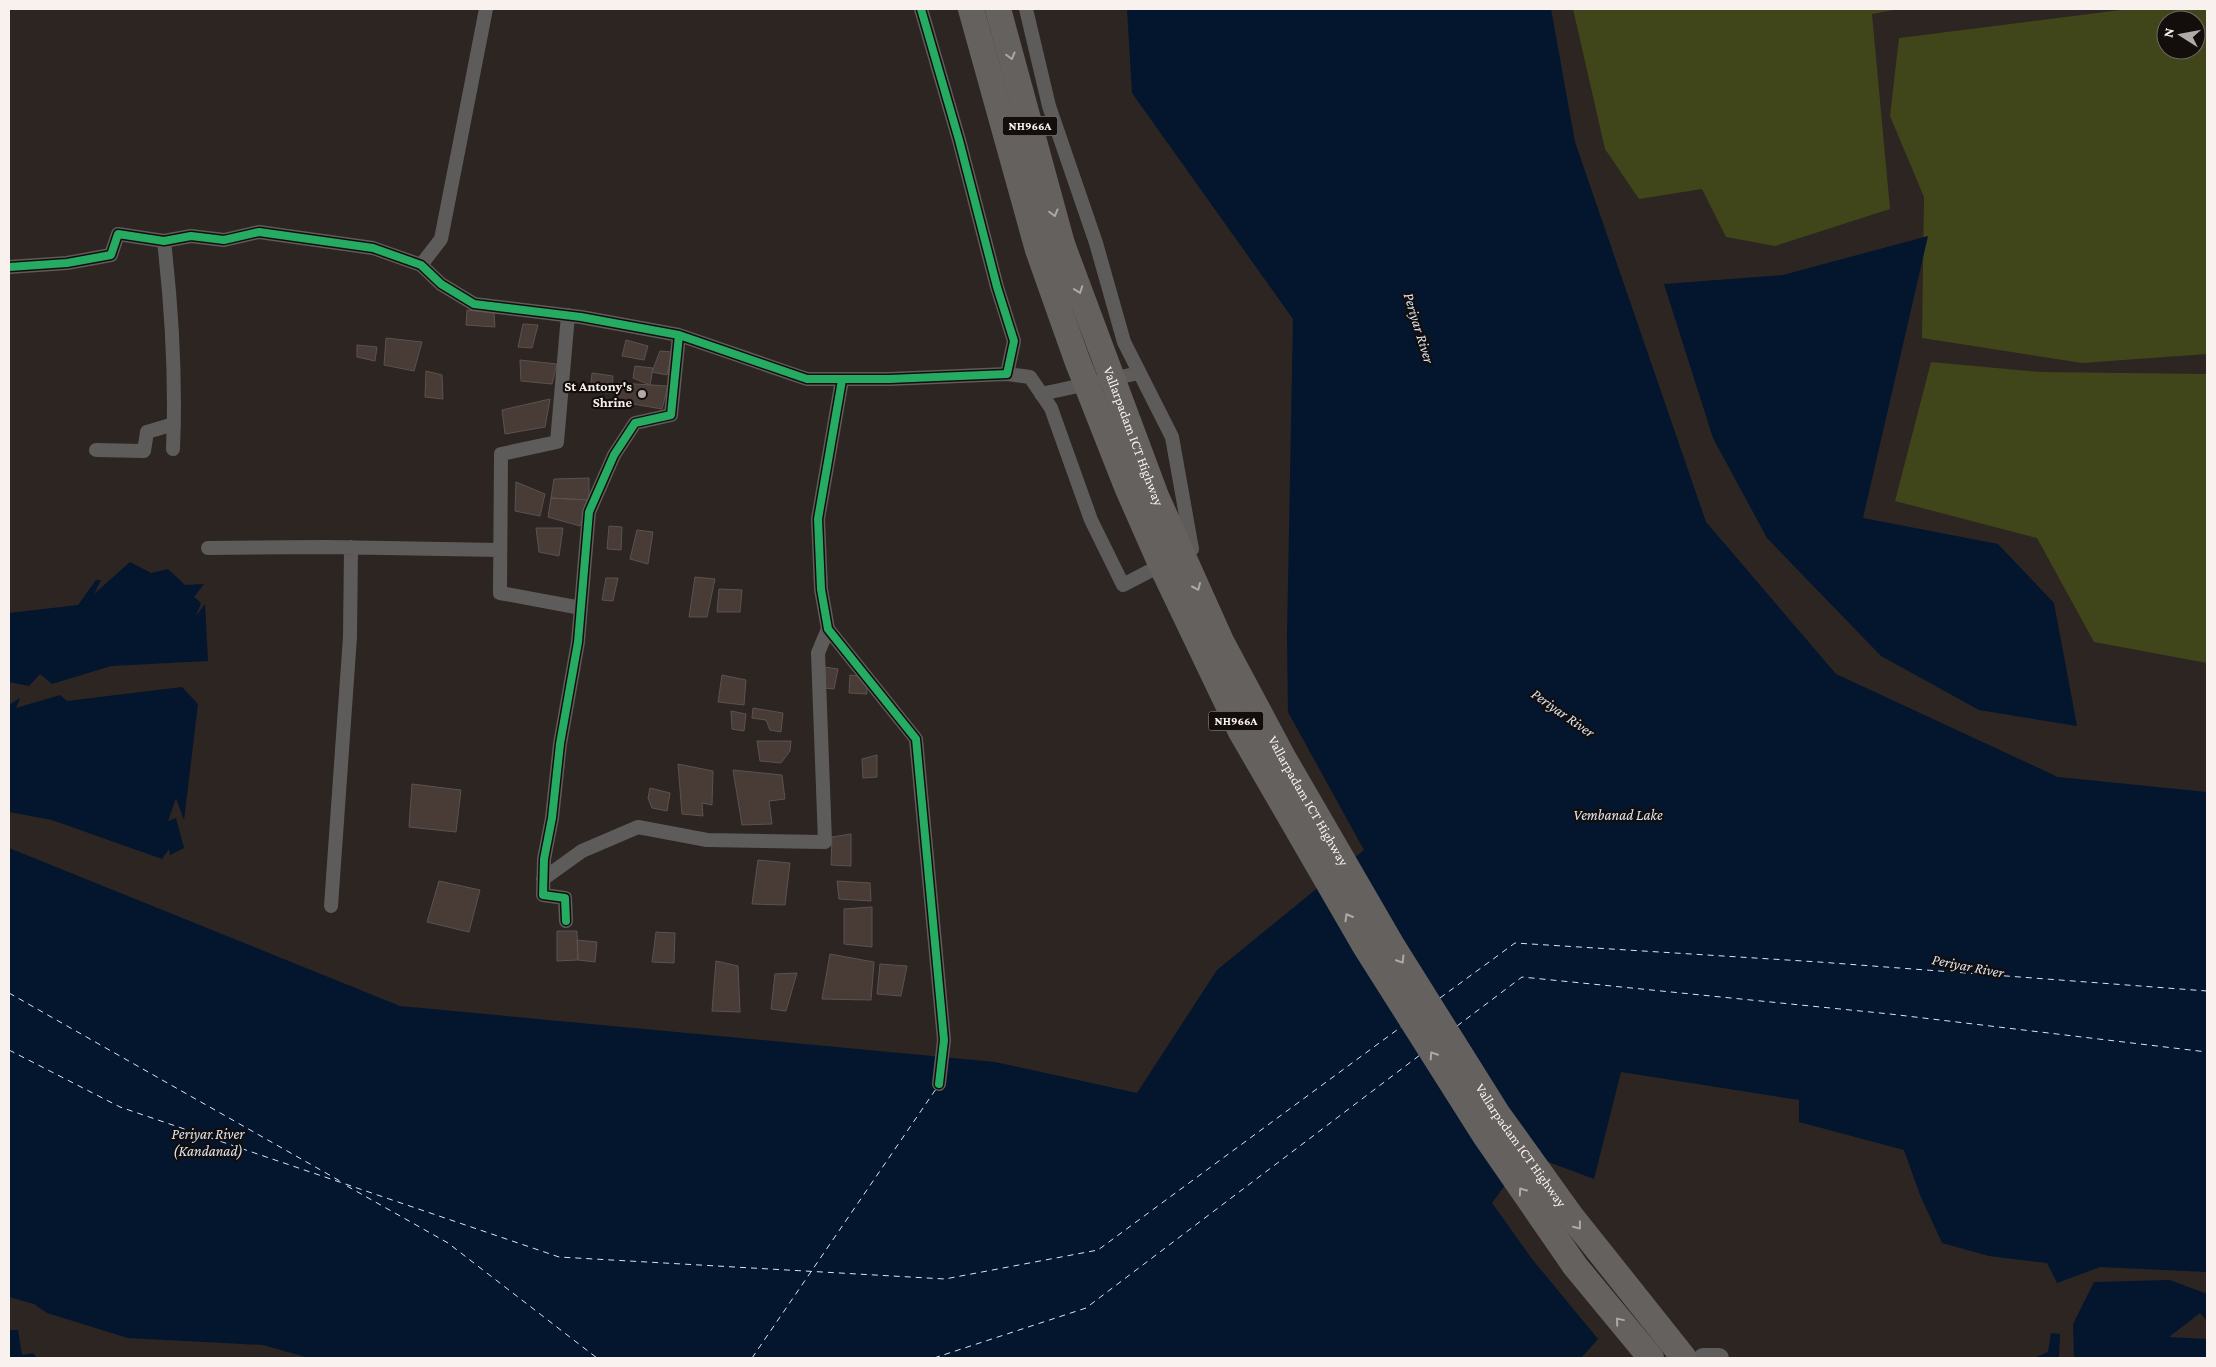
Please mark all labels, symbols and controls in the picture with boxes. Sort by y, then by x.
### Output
north arrow [2156,10,2206,60]
text: N [2159,26,2177,39]
one-way arrow [1006,51,1016,59]
road number: NH966A [1002,116,1058,136]
one-way arrow [1048,208,1059,217]
one-way arrow [1073,285,1083,294]
water label: Periyar River [1400,291,1438,366]
street label: Vallarpadam ICT Highway [1100,364,1167,509]
place label: St Antony's Shrine [564,378,632,410]
marker: St Antony's Shrine [636,388,648,400]
one-way arrow [1190,582,1201,591]
water label: Periyar River [1528,686,1598,742]
road number: NH966A [1208,711,1264,730]
street label: Vallarpadam ICT Highway [1265,733,1352,869]
water label: Vembanad Lake [1573,807,1663,823]
one-way arrow [1344,913,1354,922]
water label: Periyar River [1931,951,2006,982]
one-way arrow [1395,954,1404,963]
one-way arrow [1429,1052,1439,1061]
street label: Vallarpadam ICT Highway [1472,1080,1570,1211]
water label: Periyar River (Kandanad) [172,1126,245,1160]
one-way arrow [1519,1187,1529,1196]
one-way arrow [1573,1220,1581,1229]
one-way arrow [1617,1318,1625,1327]

